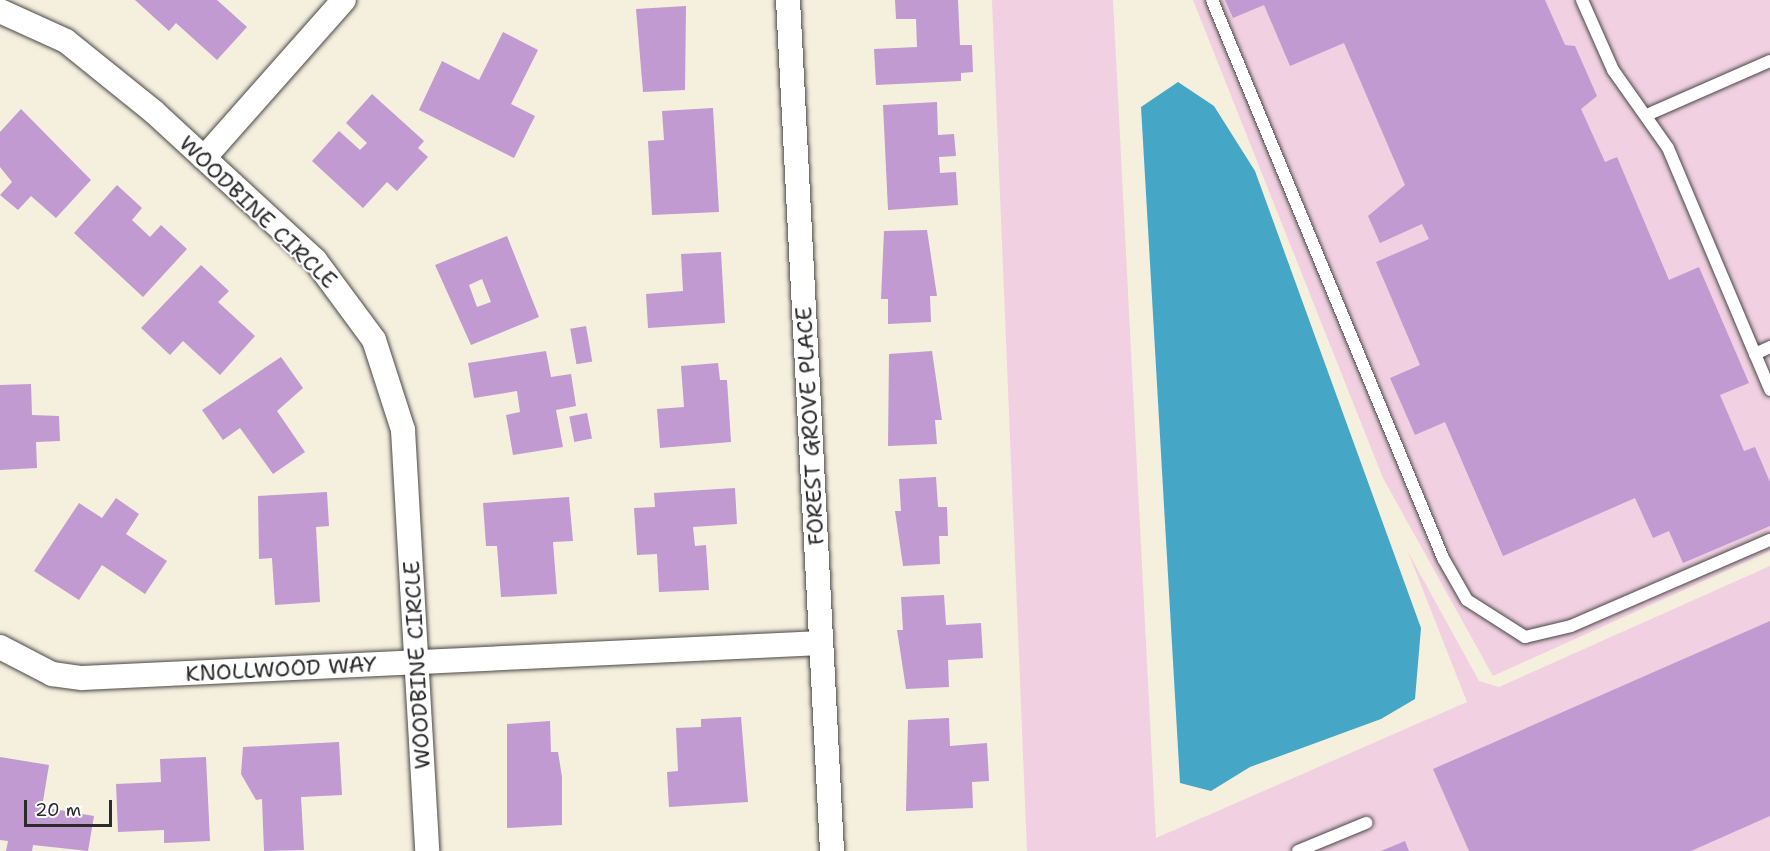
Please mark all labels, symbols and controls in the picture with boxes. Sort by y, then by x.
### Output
street label: WOODBINE CIRCLE [174,130,342,294]
street label: FOREST GROVE PLACE [791,306,829,546]
street label: WOODBINE CIRCLE [398,560,436,770]
street label: KNOLLWOOD WAY [185,651,377,687]
scale bar [27,788,116,826]
text: 20 m [35,798,81,822]

